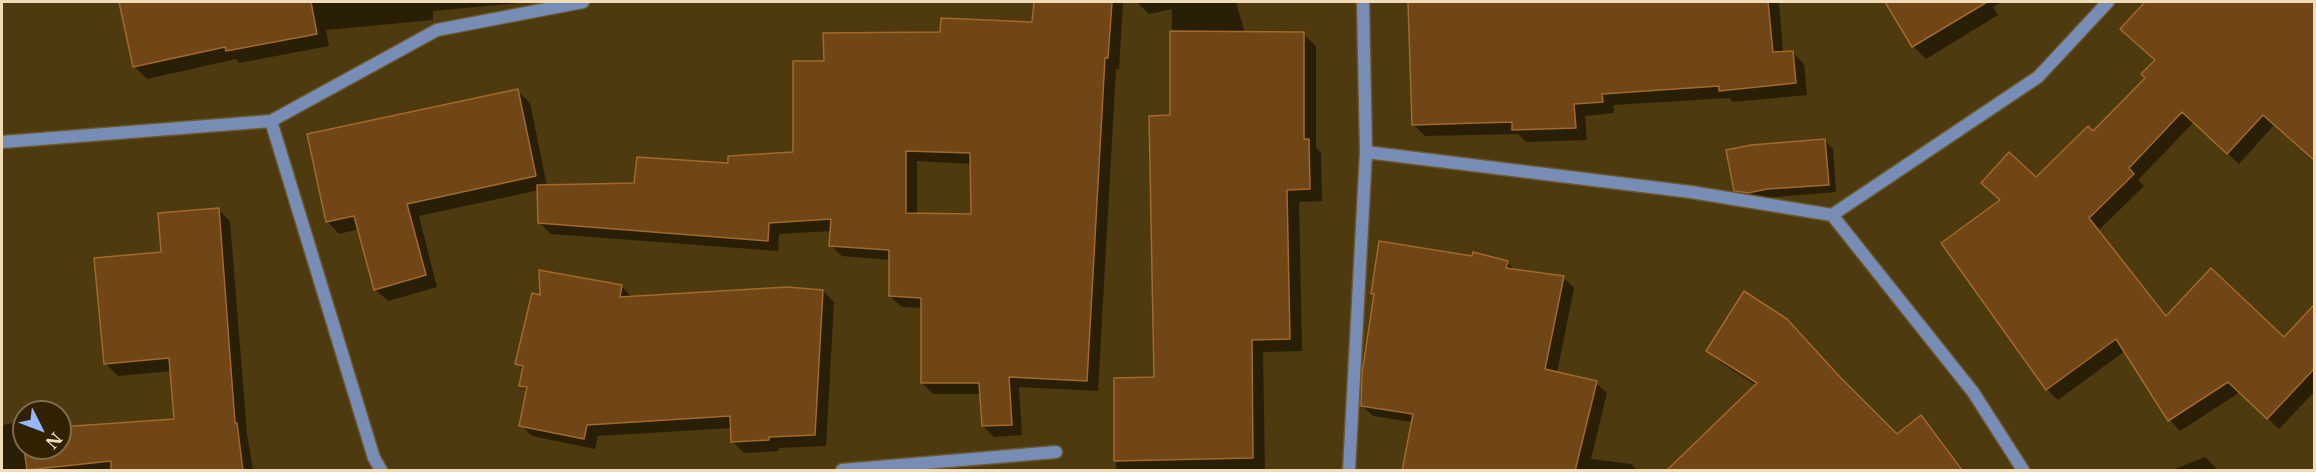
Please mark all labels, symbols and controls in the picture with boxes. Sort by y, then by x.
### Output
north arrow [12,400,72,460]
text: N [41,428,66,453]

